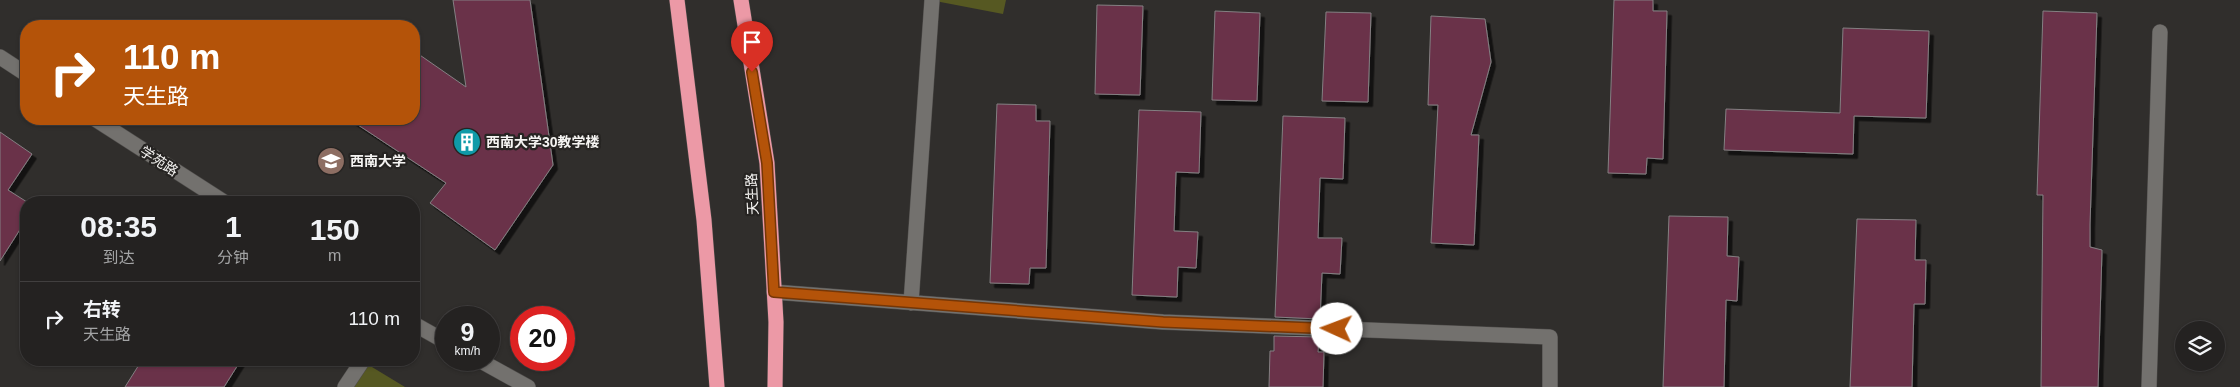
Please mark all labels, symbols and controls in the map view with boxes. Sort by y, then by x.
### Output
pin [731,21,773,72]
icon: arrive [738,28,766,56]
text: 110 m [123,37,220,76]
icon: right [40,40,105,105]
text: 天生路 [123,84,189,109]
building icon: 西南大学30教学楼 [452,127,482,157]
place label: 西南大学30教学楼 [486,134,600,150]
street label: 学苑路 [137,143,181,179]
school or university icon: 西南大学 [316,146,346,176]
place label: 西南大学 [350,153,406,169]
street label: 天生路 [743,173,761,215]
text: 08:35 [80,210,157,243]
text: 1 [225,210,242,243]
text: 150 [310,213,360,246]
text: m [328,247,341,264]
text: 到达 [103,249,135,266]
text: 分钟 [217,249,249,266]
text: 右转 [83,299,121,320]
position arrow [1310,302,1362,354]
icon: right [40,305,68,333]
speed limit sign: 20 [510,306,575,371]
text: 110 m [349,308,400,329]
text: 9 [461,318,474,346]
map controls [2175,321,2225,371]
button: layers [2175,321,2225,371]
text: 天生路 [83,326,131,343]
text: km/h [454,344,481,358]

